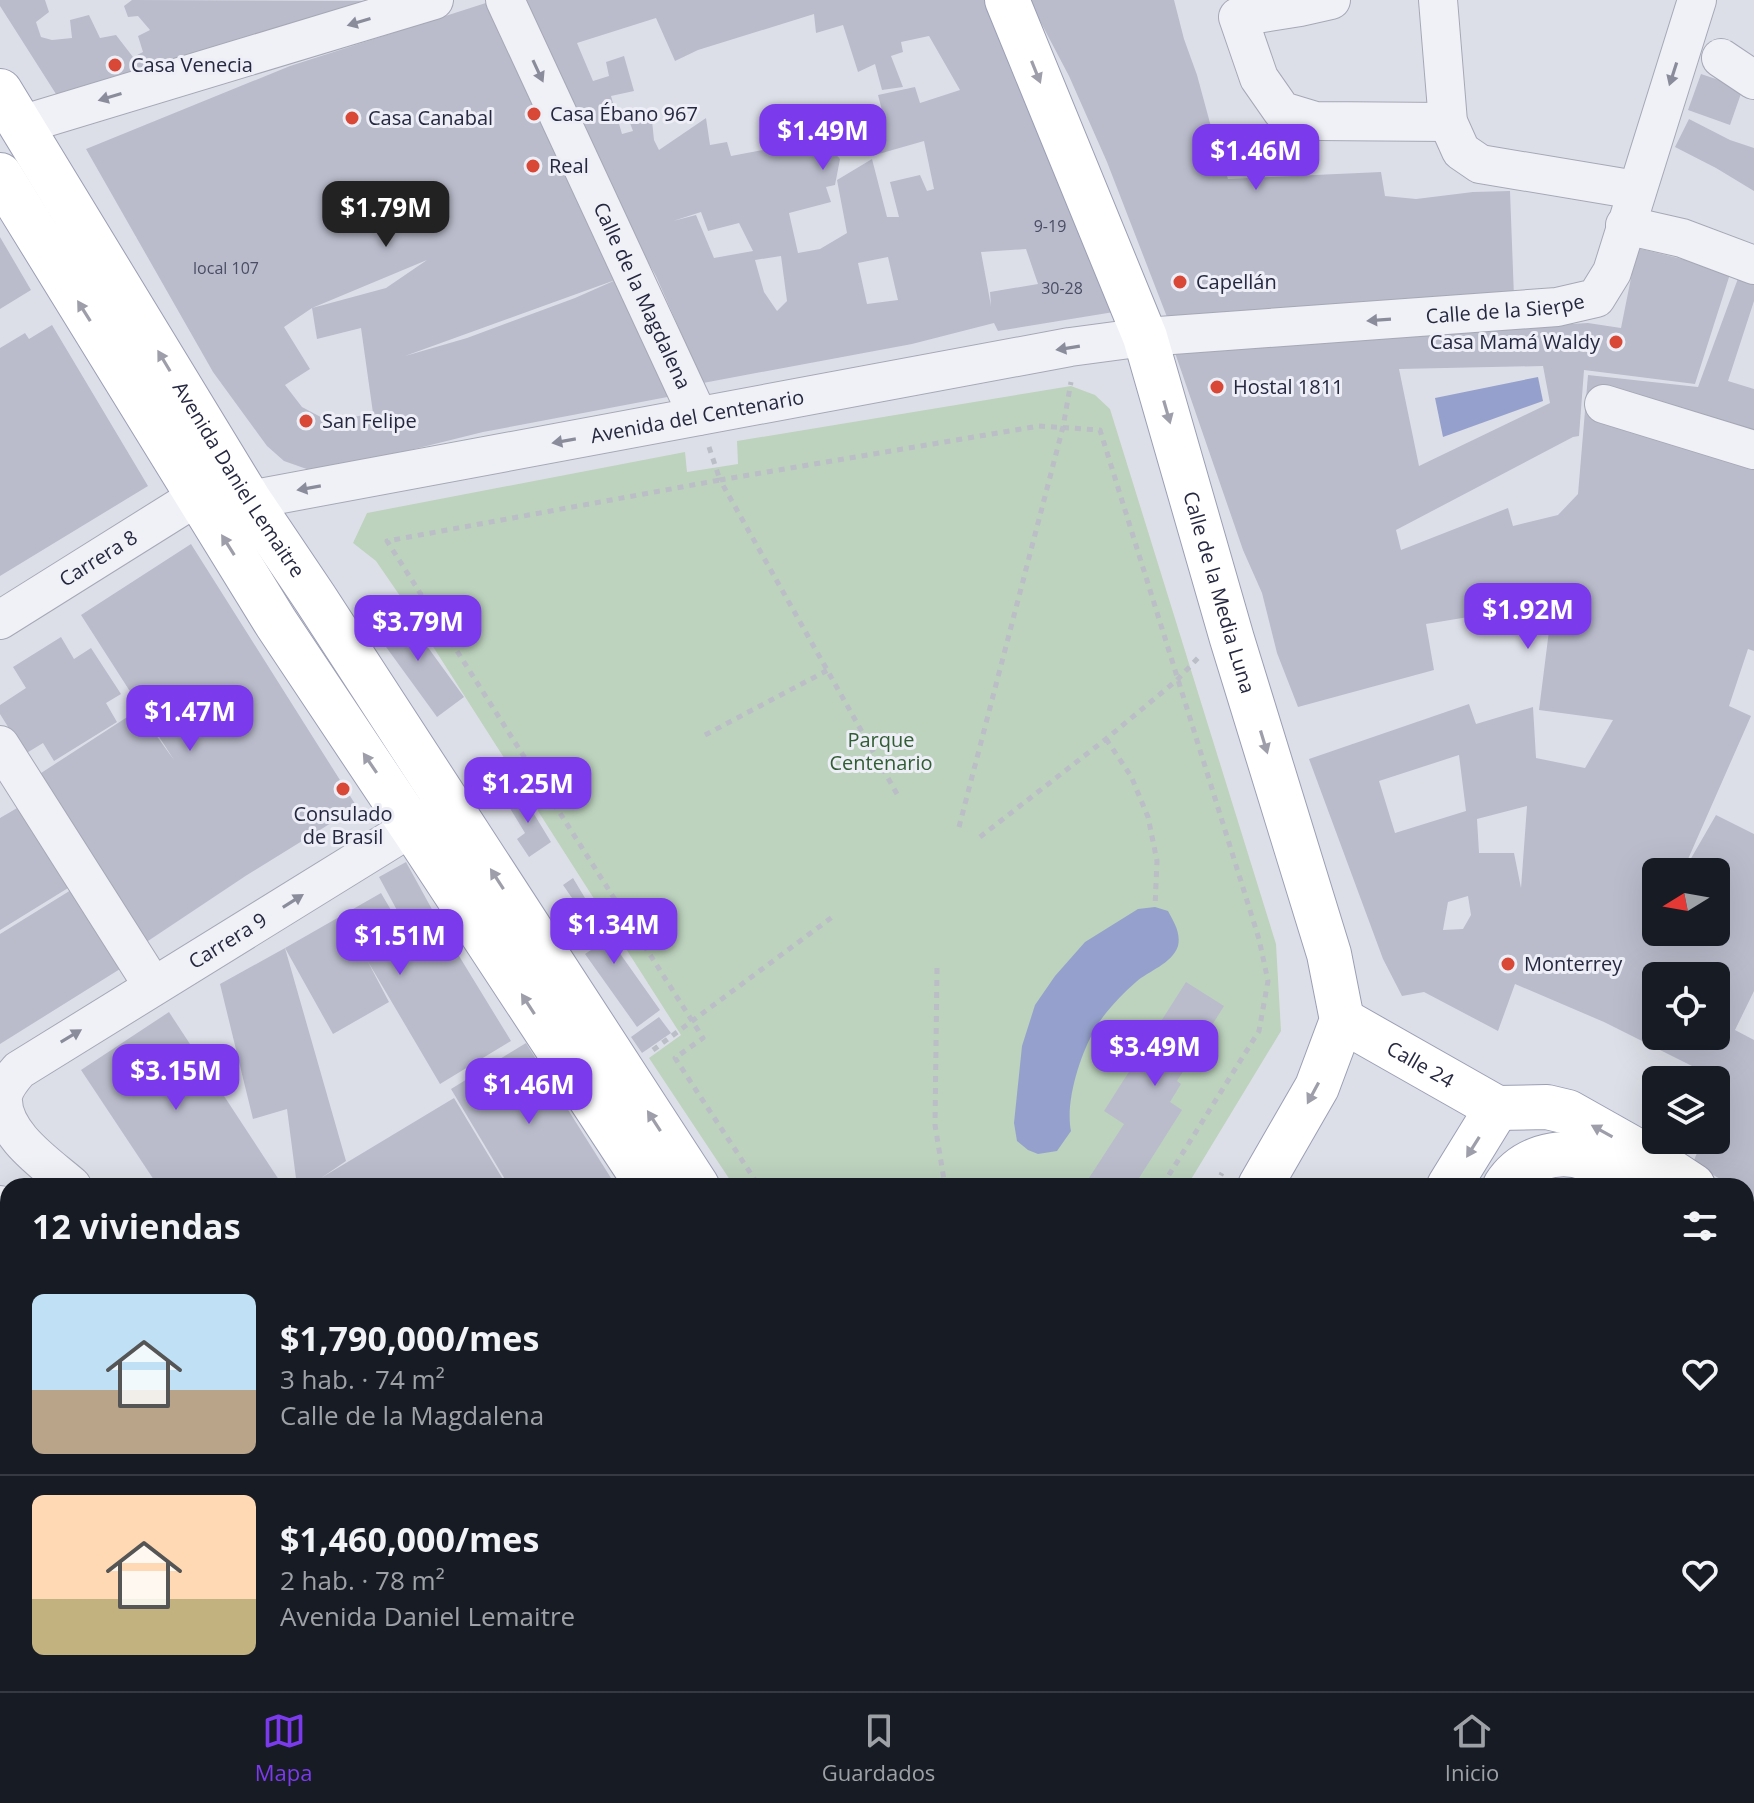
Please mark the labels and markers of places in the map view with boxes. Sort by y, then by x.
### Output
place label: Casa Venecia [131,51,253,78]
marker: Casa Venecia [106,56,124,74]
place label: Casa Ébano 967 [550,100,698,127]
place label: Casa Canabal [368,104,493,131]
pin: $1.49M [758,104,888,172]
marker: Casa Ébano 967 [525,105,543,123]
marker: Casa Canabal [343,109,361,127]
pin: $1.46M [1191,124,1321,192]
place label: Real [549,152,589,179]
marker: Real [524,157,542,175]
pin: $1.79M [321,181,451,249]
place label: Capellán [1196,268,1277,295]
marker: Capellán [1171,273,1189,291]
place label: Casa Mamá Waldy [1430,328,1601,355]
marker: Casa Mamá Waldy [1607,333,1625,351]
place label: Hostal 1811 [1233,373,1344,400]
marker: Hostal 1811 [1208,378,1226,396]
place label: San Felipe [322,407,417,434]
marker: San Felipe [297,412,315,430]
pin: $1.92M [1463,583,1593,651]
pin: $3.79M [353,595,483,663]
pin: $1.47M [125,685,255,753]
pin: $1.25M [463,757,593,825]
marker: Consulado de Brasil [334,780,352,798]
place label: Consulado de Brasil [293,800,393,850]
pin: $1.34M [549,898,679,966]
pin: $1.51M [335,909,465,977]
place label: Monterrey [1524,950,1623,977]
marker: Monterrey [1499,955,1517,973]
pin: $3.49M [1090,1020,1220,1088]
pin: $3.15M [111,1044,241,1112]
pin: $1.46M [464,1058,594,1126]

